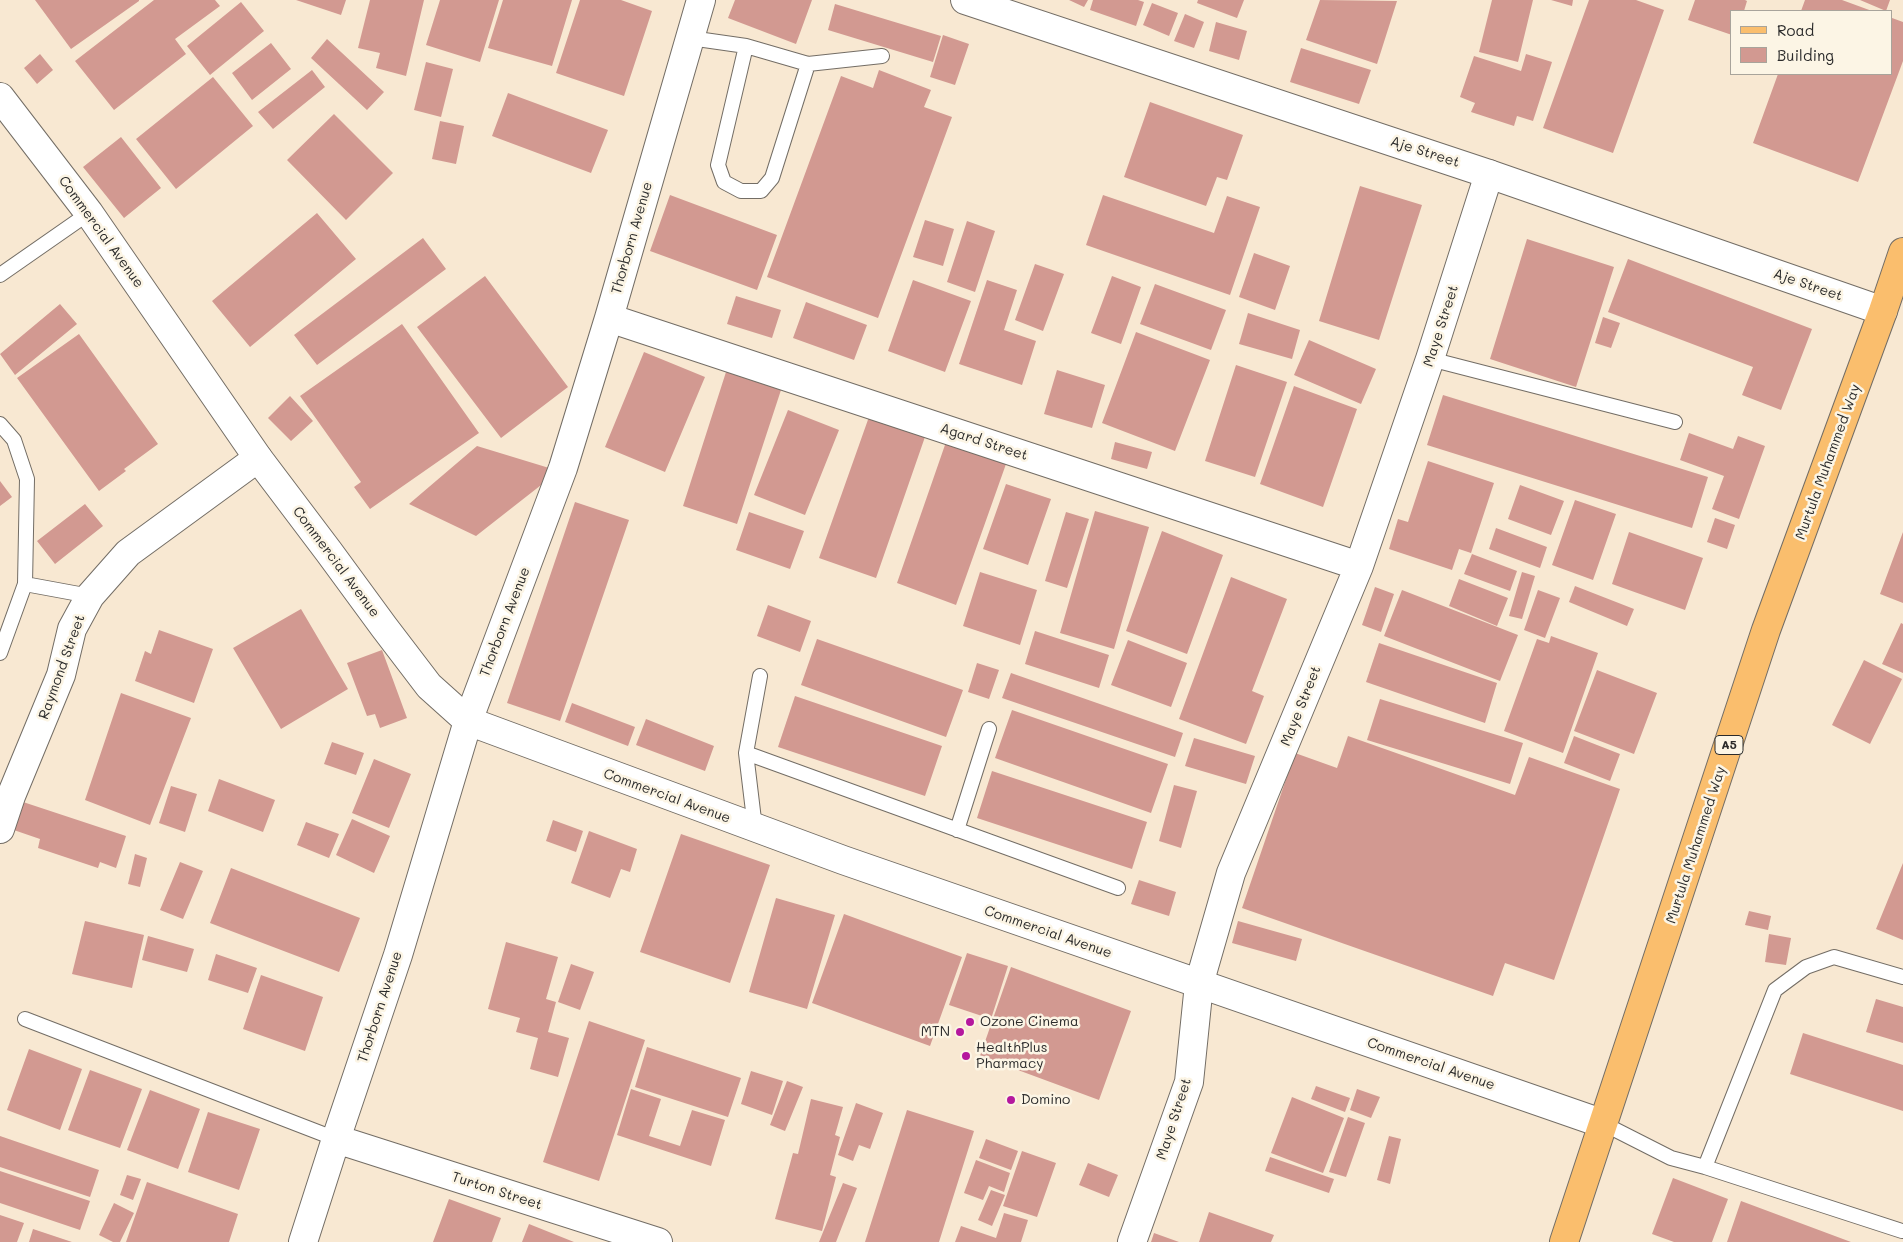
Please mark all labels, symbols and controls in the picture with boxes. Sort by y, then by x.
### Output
legend [1730,10,1893,75]
text: Road [1777,20,1814,40]
text: Building [1777,45,1834,65]
street label: Aje Street [1388,133,1462,171]
street label: Commercial Avenue [55,173,147,291]
street label: Thorborn Avenue [608,180,656,296]
street label: Aje Street [1771,265,1845,305]
street label: Maye Street [1420,283,1462,369]
street label: Murtula Muhammed Way [1792,382,1864,542]
street label: Agard Street [938,420,1030,464]
street label: Commercial Avenue [289,503,383,621]
street label: Thorborn Avenue [476,565,534,679]
street label: Raymond Street [35,612,89,722]
street label: Maye Street [1277,663,1325,749]
road number: A5 [1715,736,1743,754]
street label: Murtula Muhammed Way [1663,764,1729,926]
street label: Commercial Avenue [601,765,733,827]
street label: Commercial Avenue [982,902,1114,962]
street label: Thorborn Avenue [354,949,406,1065]
place label: Ozone Cinema [980,1014,1079,1030]
marker: Ozone Cinema [964,1016,976,1028]
place label: MTN [921,1024,950,1040]
marker: MTN [954,1026,966,1038]
street label: Commercial Avenue [1365,1034,1497,1094]
place label: HealthPlus Pharmacy [976,1040,1047,1072]
marker: HealthPlus Pharmacy [960,1050,972,1062]
street label: Maye Street [1153,1076,1195,1162]
place label: Domino [1021,1092,1070,1108]
marker: Domino [1005,1094,1017,1106]
street label: Turton Street [450,1169,544,1213]

